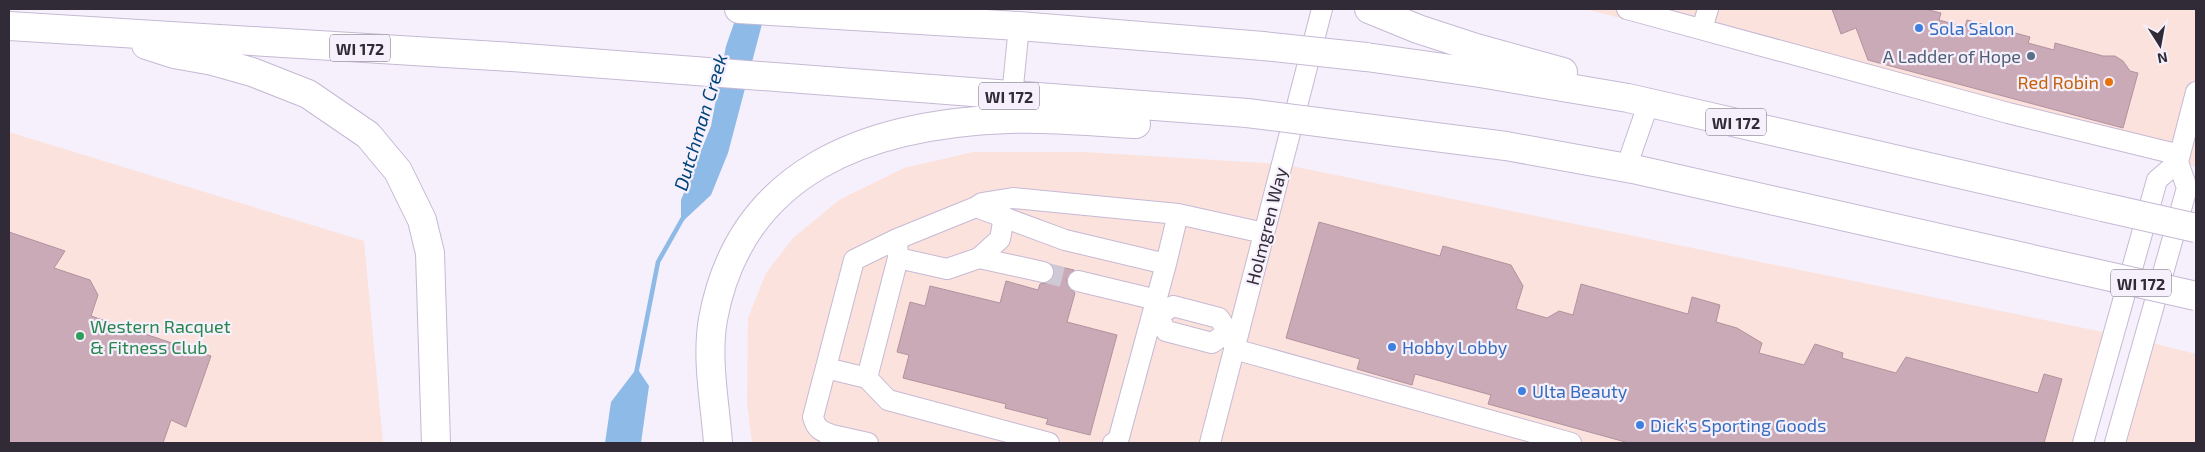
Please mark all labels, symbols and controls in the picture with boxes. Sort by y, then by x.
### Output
place label: Sola Salon [1929,17,2015,39]
north arrow [2135,20,2185,70]
marker: Sola Salon [1913,22,1925,34]
road number: WI 172 [330,34,390,62]
place label: A Ladder of Hope [1883,45,2021,67]
text: N [2156,49,2169,68]
marker: A Ladder of Hope [2025,50,2037,62]
water label: Dutchman Creek [668,51,732,193]
place label: Red Robin [2018,71,2099,93]
marker: Red Robin [2103,76,2115,88]
road number: WI 172 [979,82,1039,110]
road number: WI 172 [1706,108,1766,136]
street label: Holmgren Way [1241,164,1291,287]
road number: WI 172 [2111,270,2171,296]
place label: Western Racquet & Fitness Club [90,315,231,358]
marker: Western Racquet & Fitness Club [74,330,86,342]
place label: Hobby Lobby [1402,336,1508,358]
marker: Hobby Lobby [1386,341,1398,353]
place label: Ulta Beauty [1532,380,1628,402]
marker: Ulta Beauty [1516,385,1528,397]
place label: Dick's Sporting Goods [1650,414,1826,436]
marker: Dick's Sporting Goods [1634,419,1646,431]

